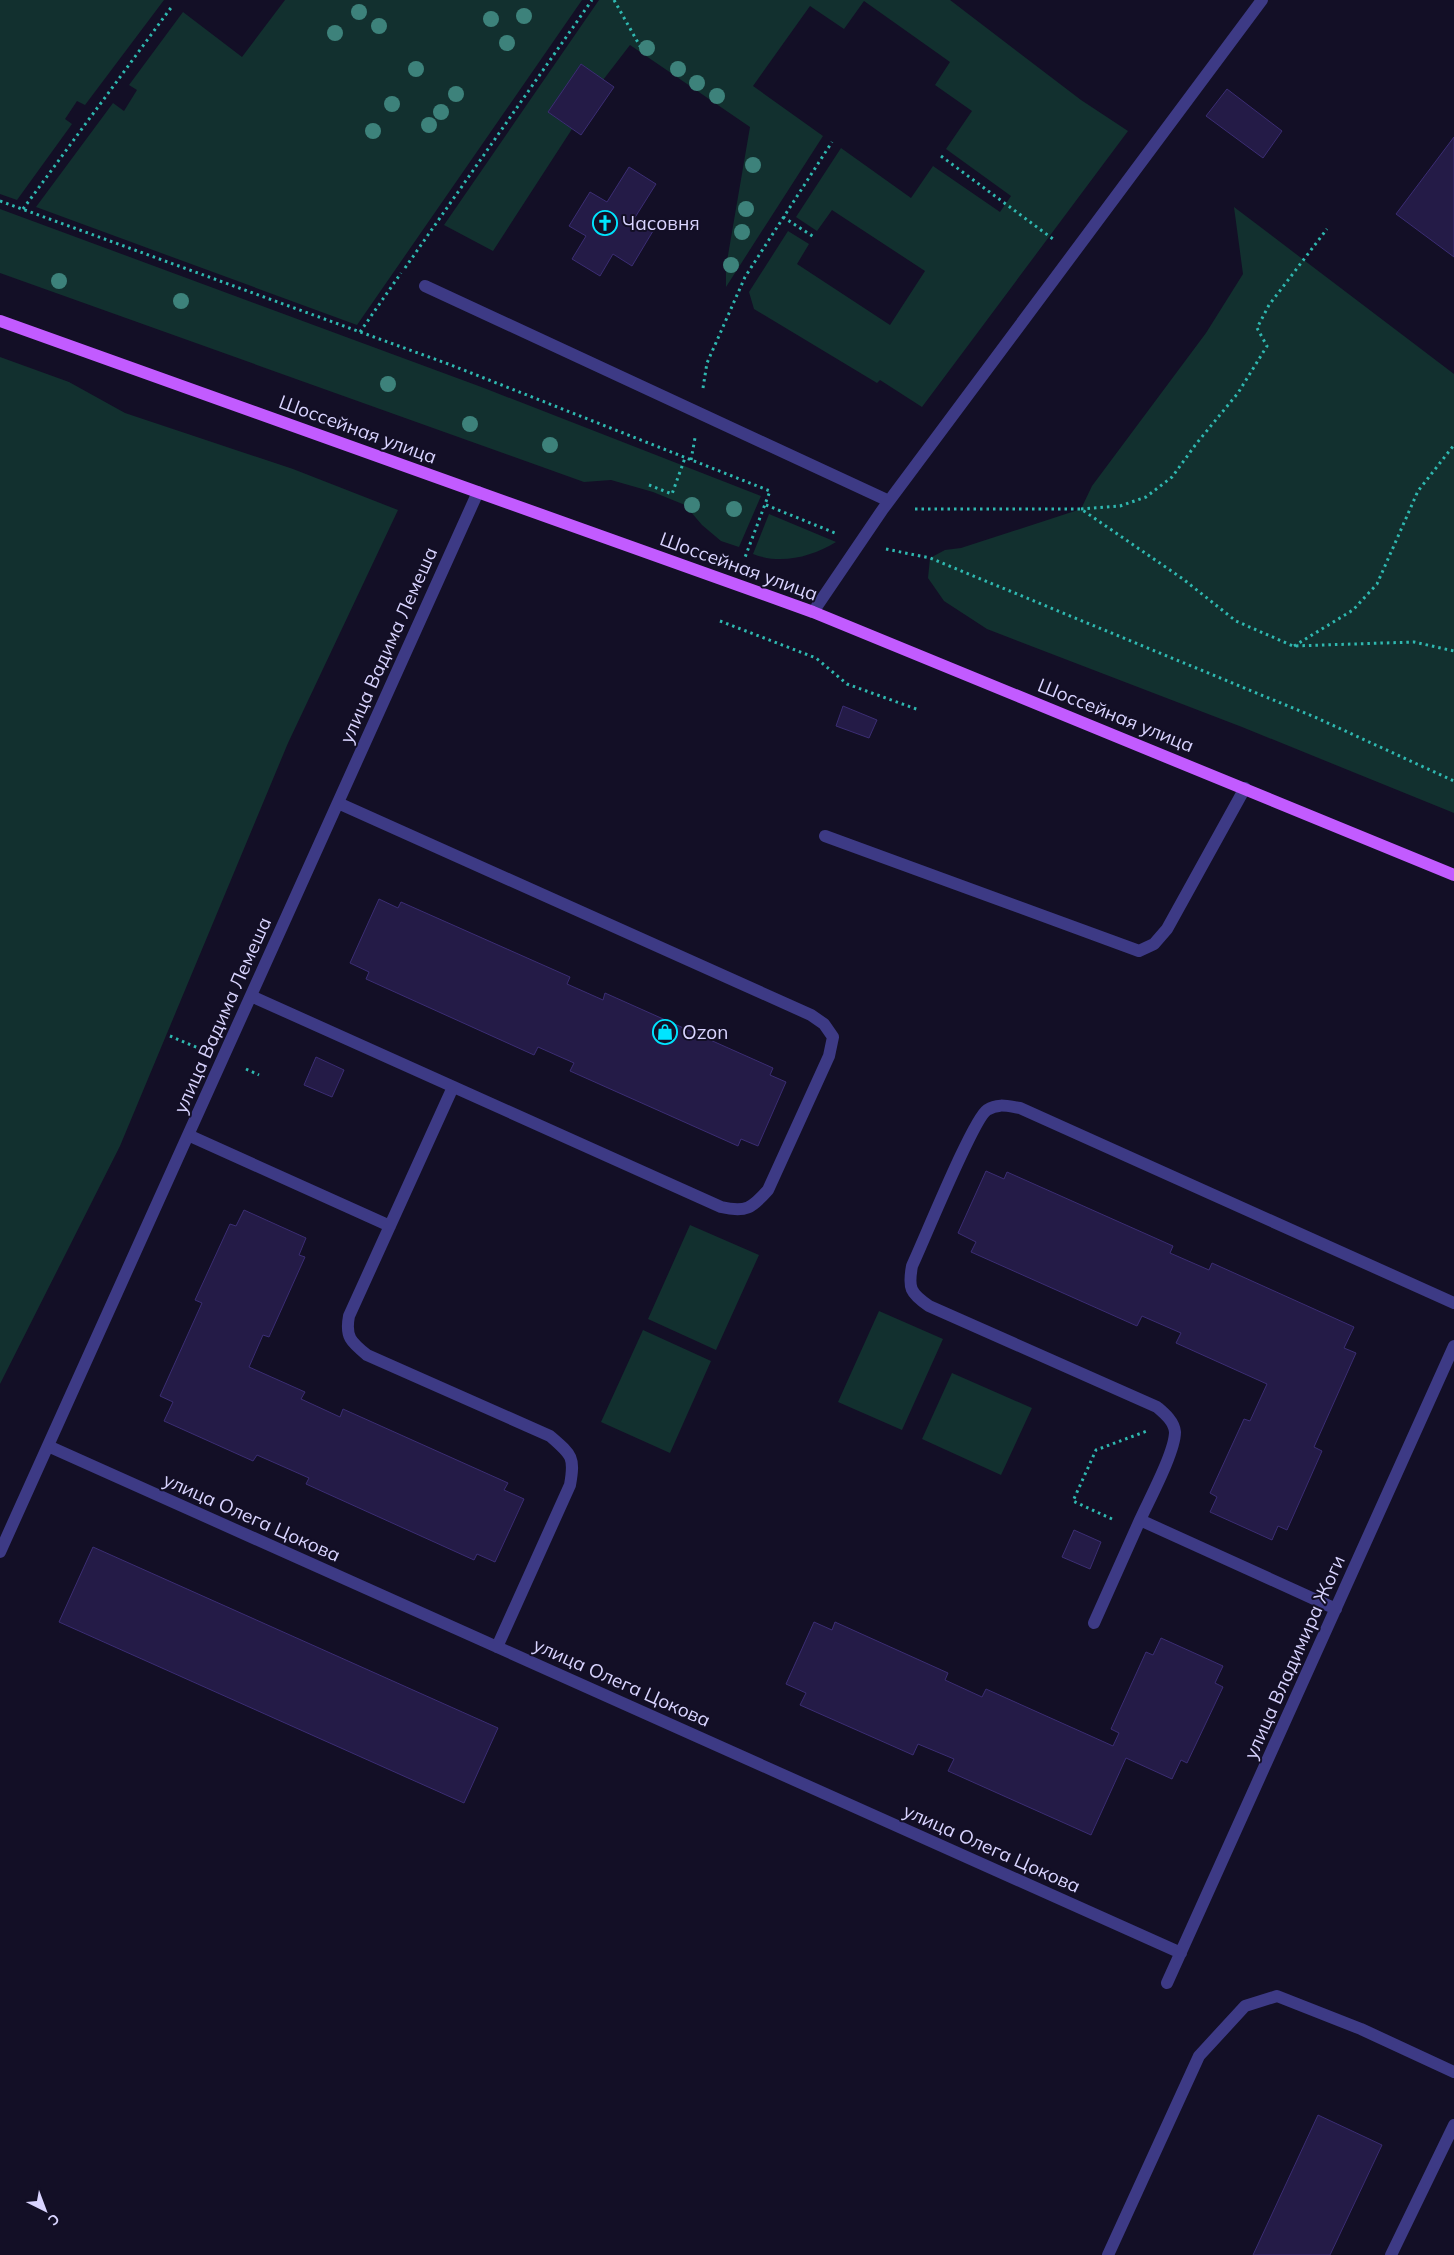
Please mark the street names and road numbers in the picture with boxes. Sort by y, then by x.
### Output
street label: Шоссейная улица [276,389,440,469]
street label: Шоссейная улица [657,526,821,606]
street label: улица Вадима Лемеша [334,543,442,747]
street label: Шоссейная улица [1034,673,1198,757]
street label: улица Вадима Лемеша [168,913,276,1117]
street label: улица Олега Цокова [160,1467,344,1567]
street label: улица Владимира Жоги [1238,1551,1350,1763]
street label: улица Олега Цокова [530,1632,714,1732]
street label: улица Олега Цокова [900,1798,1084,1898]

